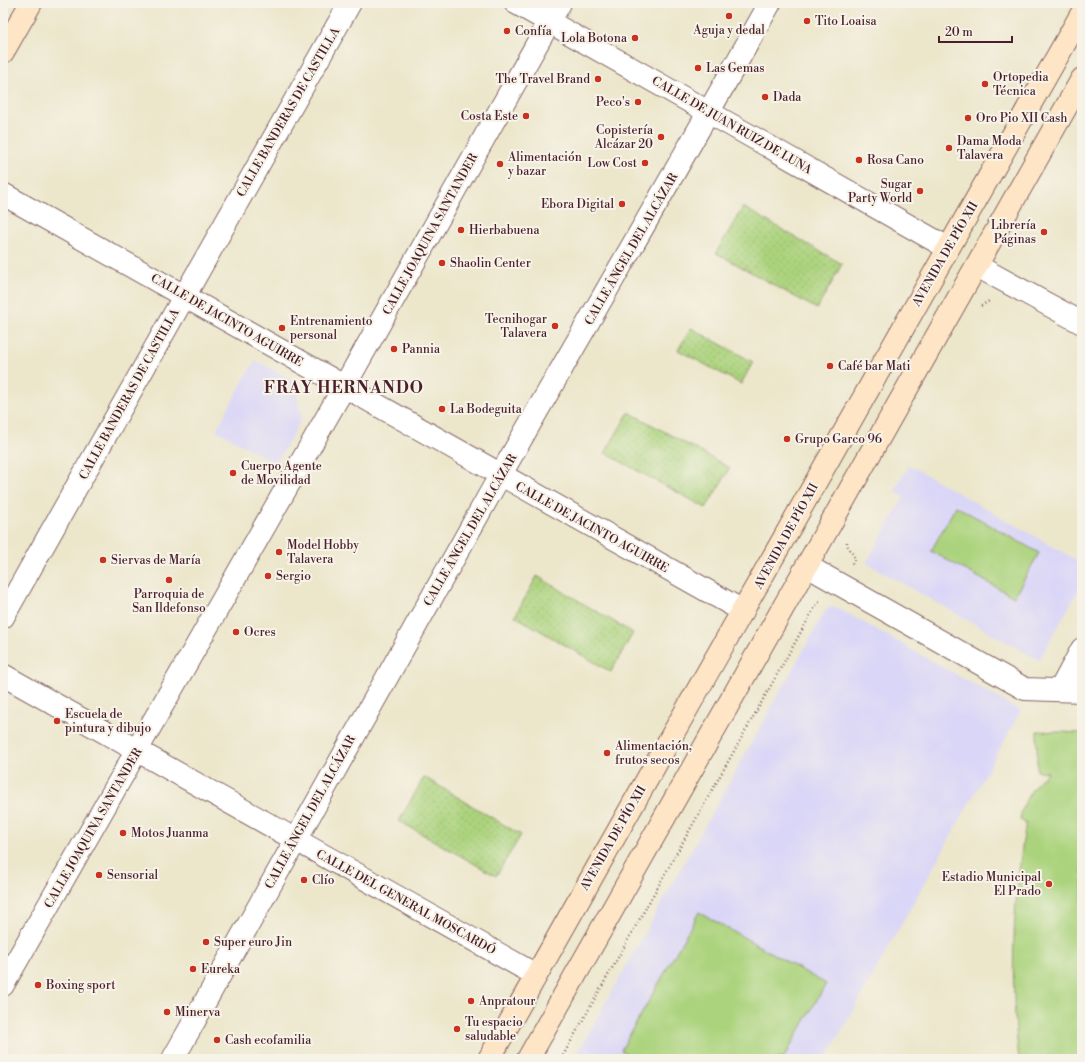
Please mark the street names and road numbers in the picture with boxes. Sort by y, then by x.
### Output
street label: CALLE BANDERAS DE CASTILLA [234,24,344,200]
street label: CALLE DE JUAN RUIZ DE LUNA [649,73,815,178]
street label: CALLE JOAQUINA SANTANDER [380,150,482,318]
street label: CALLE ÁNGEL DEL ALCÁZAR [580,169,682,328]
street label: AVENIDA DE PÍO XII [907,198,982,310]
street label: CALLE DE JACINTO AGUIRRE [148,271,305,370]
street label: CALLE BANDERAS DE CASTILLA [76,305,183,482]
street label: CALLE ÁNGEL DEL ALCÁZAR [419,450,521,609]
street label: CALLE DE JACINTO AGUIRRE [512,479,671,576]
street label: AVENIDA DE PÍO XII [749,479,822,593]
street label: CALLE ÁNGEL DEL ALCÁZAR [260,731,359,892]
street label: CALLE JOAQUINA SANTANDER [41,745,146,911]
street label: AVENIDA DE PÍO XII [575,782,650,894]
street label: CALLE DEL GENERAL MOSCARDÓ [313,845,499,958]

